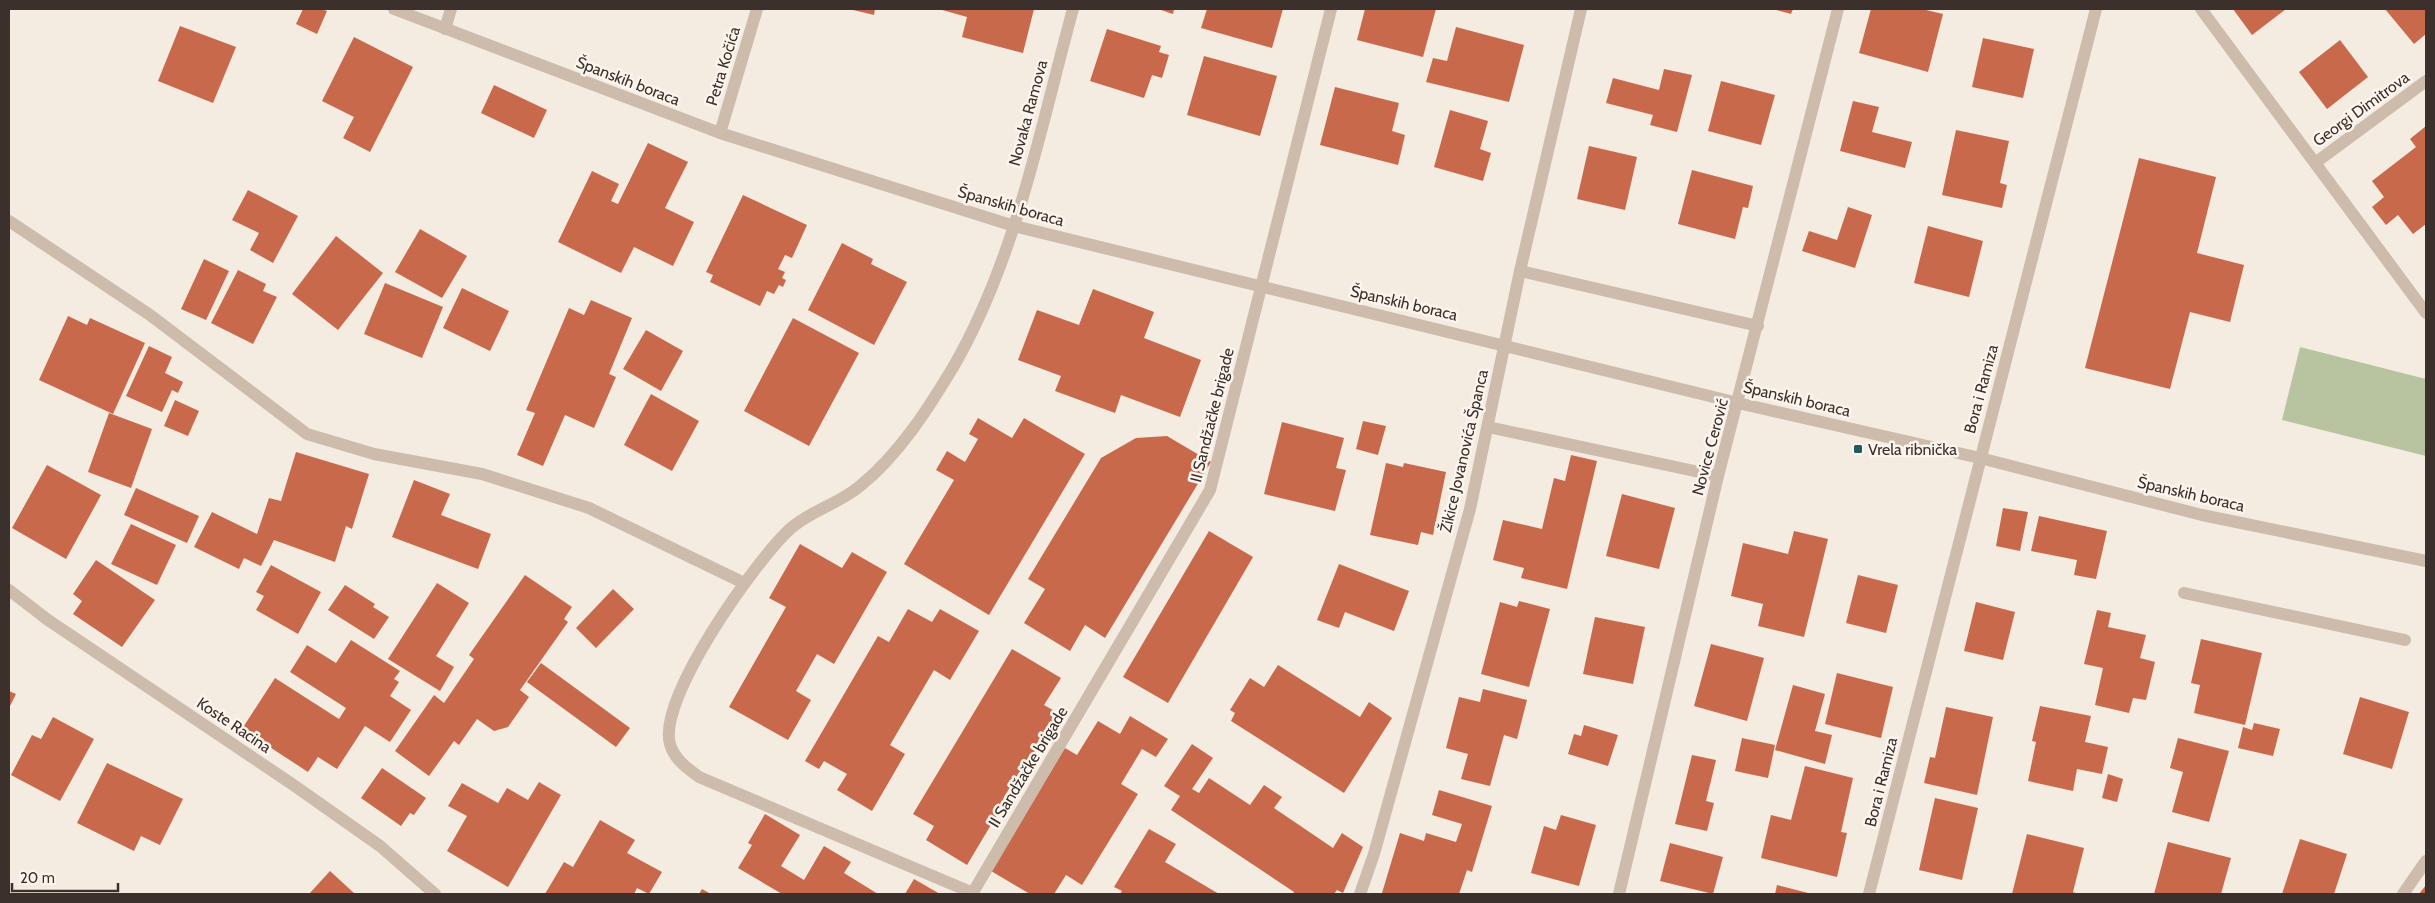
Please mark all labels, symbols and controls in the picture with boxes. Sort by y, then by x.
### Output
street label: Petra Kočića [702,24,744,108]
street label: Španskih boraca [573,53,683,110]
street label: Novaka Ramova [1005,58,1051,168]
street label: Georgi Dimitrova [2309,67,2413,150]
street label: Španskih boraca [956,182,1067,230]
street label: Španskih boraca [1349,281,1460,325]
street label: Bora i Ramiza [1960,342,2002,436]
street label: II Sandžačke brigade [1186,346,1238,484]
street label: Žikice Jovanovića Španca [1436,367,1492,534]
street label: Španskih boraca [1742,377,1853,421]
street label: Novice Cerović [1688,396,1732,498]
place label: Vrela ribnička [1868,440,1957,459]
marker: Vrela ribnička [1852,443,1864,455]
street label: Španskih boraca [2136,472,2247,516]
street label: Koste Racina [193,693,275,757]
street label: II Sandžačke brigade [984,703,1072,831]
street label: Bora i Ramiza [1861,735,1901,829]
scale bar [12,860,119,892]
text: 20 m [20,869,55,887]

